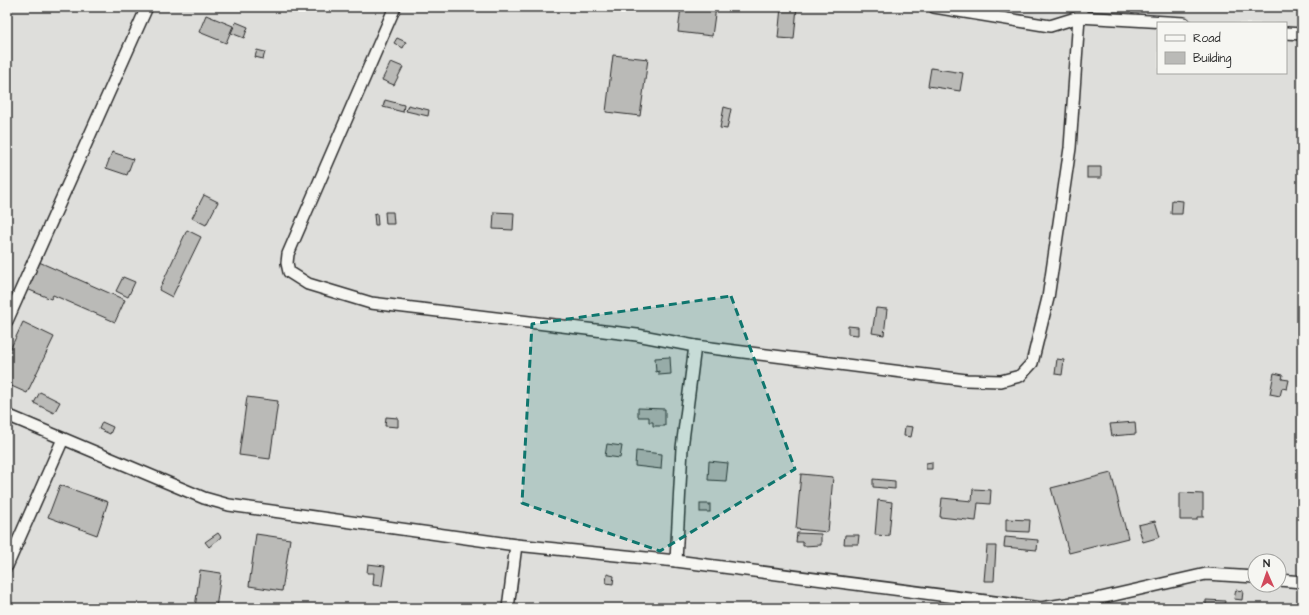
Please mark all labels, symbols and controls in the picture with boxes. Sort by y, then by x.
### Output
legend [1157,22,1287,74]
text: Road [1193,30,1221,47]
text: Building [1193,50,1231,68]
north arrow [1247,553,1287,593]
text: N [1263,556,1270,571]

